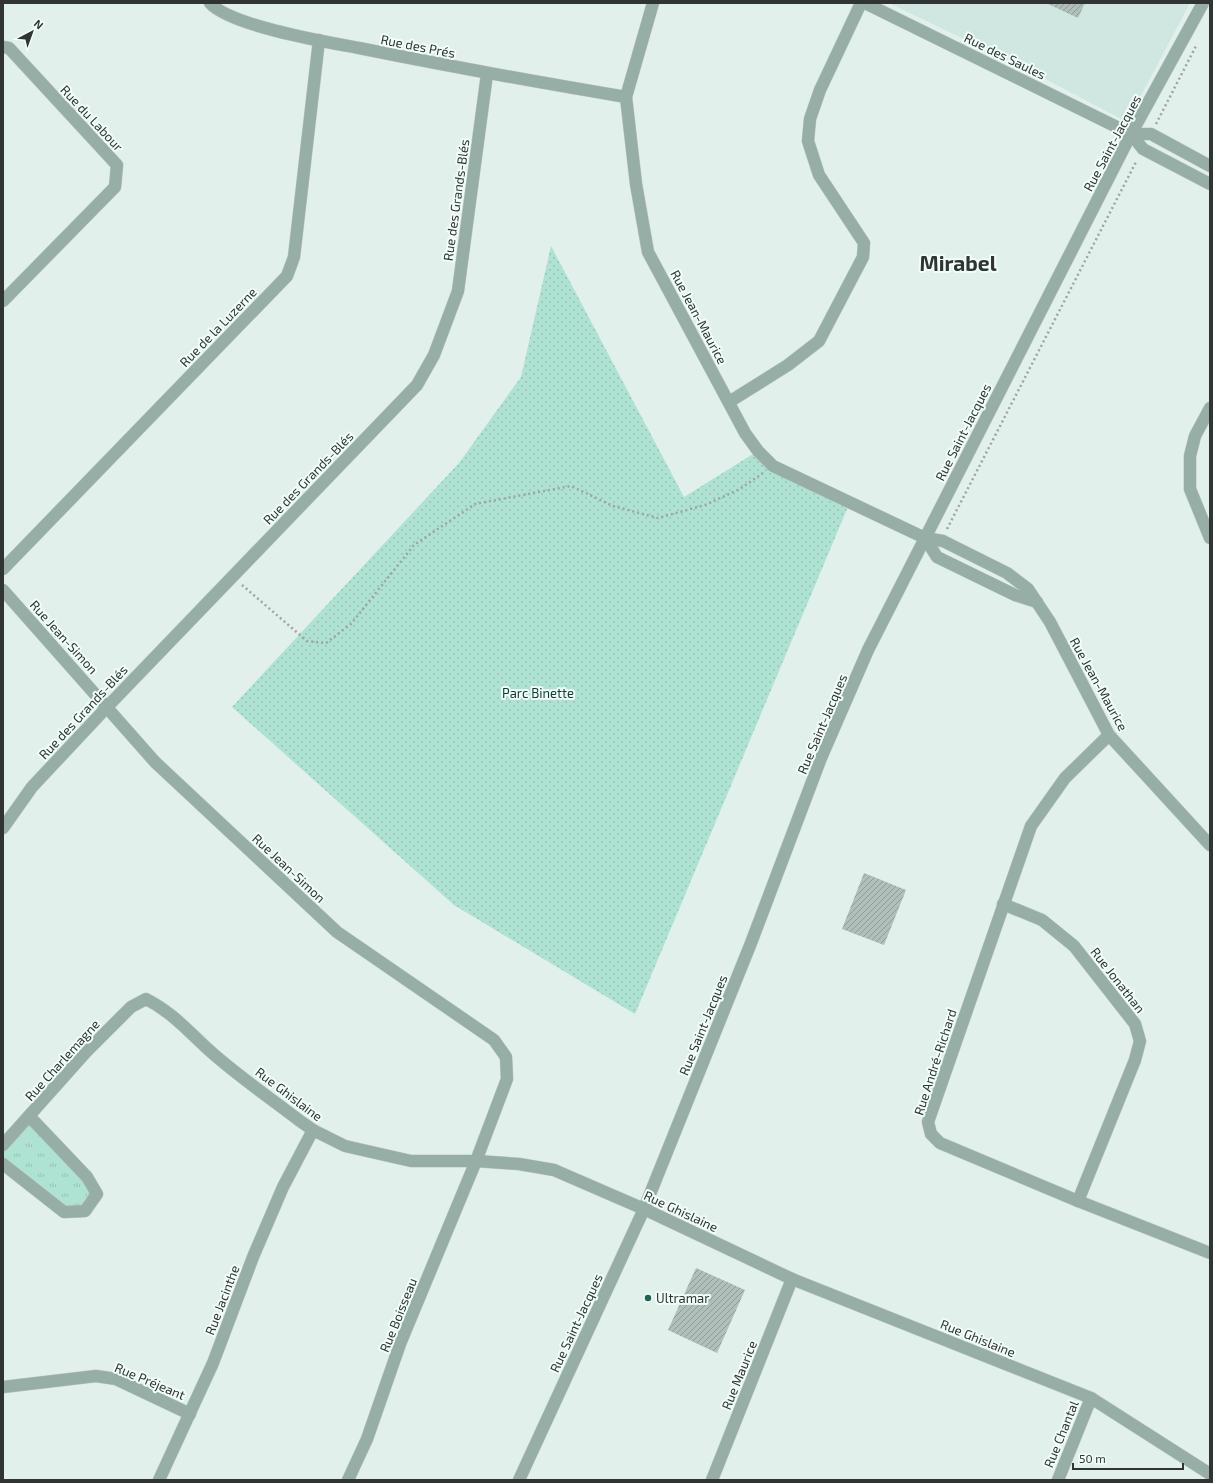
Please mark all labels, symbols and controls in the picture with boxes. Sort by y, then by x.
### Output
north arrow [12,12,52,52]
text: N [32,17,46,32]
street label: Rue des Saules [962,29,1048,83]
street label: Rue des Prés [379,31,457,61]
street label: Rue du Labour [57,82,127,154]
street label: Rue Saint-Jacques [1080,92,1144,194]
street label: Rue des Grands-Blés [440,138,472,262]
district label: Mirabel [919,250,997,275]
street label: Rue Jean-Maurice [667,267,731,367]
street label: Rue de la Luzerne [176,284,260,370]
street label: Rue Saint-Jacques [932,381,994,483]
street label: Rue des Grands-Blés [260,428,356,528]
street label: Rue Jean-Simon [27,597,101,677]
street label: Rue Jean-Maurice [1067,634,1131,734]
street label: Rue des Grands-Blés [35,662,131,762]
street label: Rue Saint-Jacques [794,672,850,776]
park label: Parc Binette [502,685,574,701]
street label: Rue Jean-Simon [249,830,329,906]
street label: Rue Jonathan [1087,944,1149,1016]
street label: Rue Saint-Jacques [676,972,730,1078]
street label: Rue André-Richard [910,1007,960,1117]
street label: Rue Charlemagne [21,1016,103,1104]
street label: Rue Ghislaine [252,1064,326,1124]
street label: Rue Ghislaine [642,1187,720,1235]
street label: Rue Jacinthe [201,1263,243,1337]
street label: Rue Saint-Jacques [546,1271,606,1375]
street label: Rue Boisseau [376,1276,420,1354]
place label: Ultramar [656,1290,709,1306]
marker: Ultramar [643,1293,653,1303]
street label: Rue Ghislaine [938,1316,1018,1360]
street label: Rue Maurice [718,1338,760,1412]
street label: Rue Préjeant [112,1359,188,1403]
street label: Rue Chantal [1040,1398,1082,1470]
scale bar [1073,1445,1183,1471]
text: 50 m [1079,1451,1106,1465]

